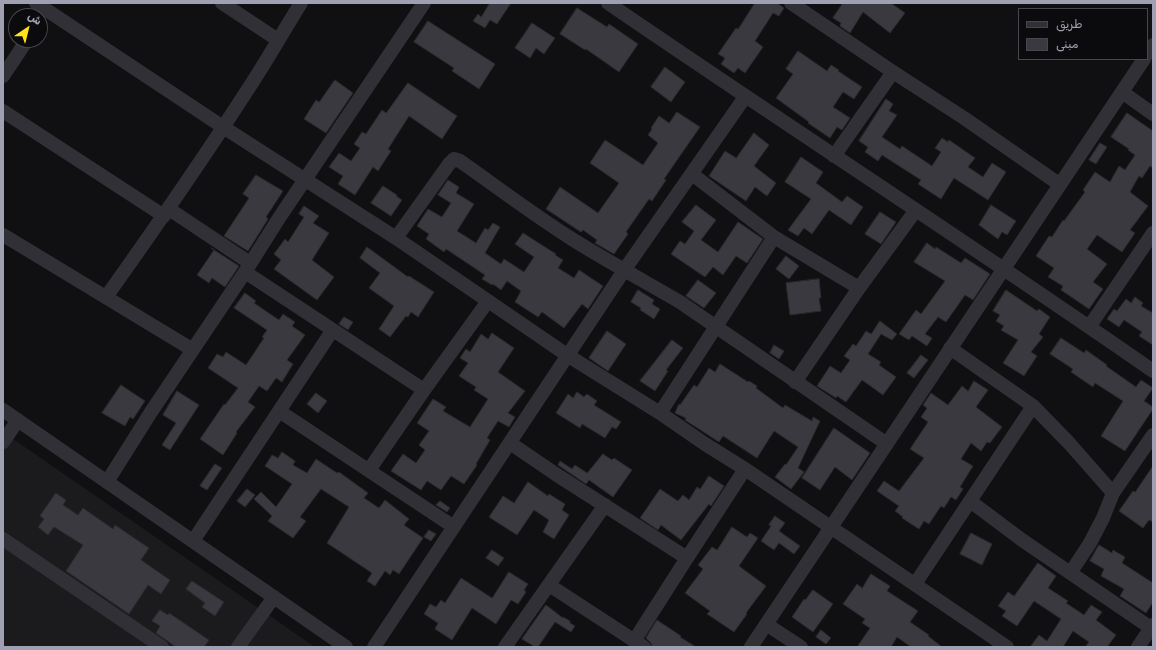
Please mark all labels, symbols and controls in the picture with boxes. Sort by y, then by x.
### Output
north arrow [8,8,48,48]
legend [1018,8,1148,60]
text: ش [25,9,44,28]
text: طريق [1056,17,1082,31]
text: مبنى [1056,37,1078,51]

